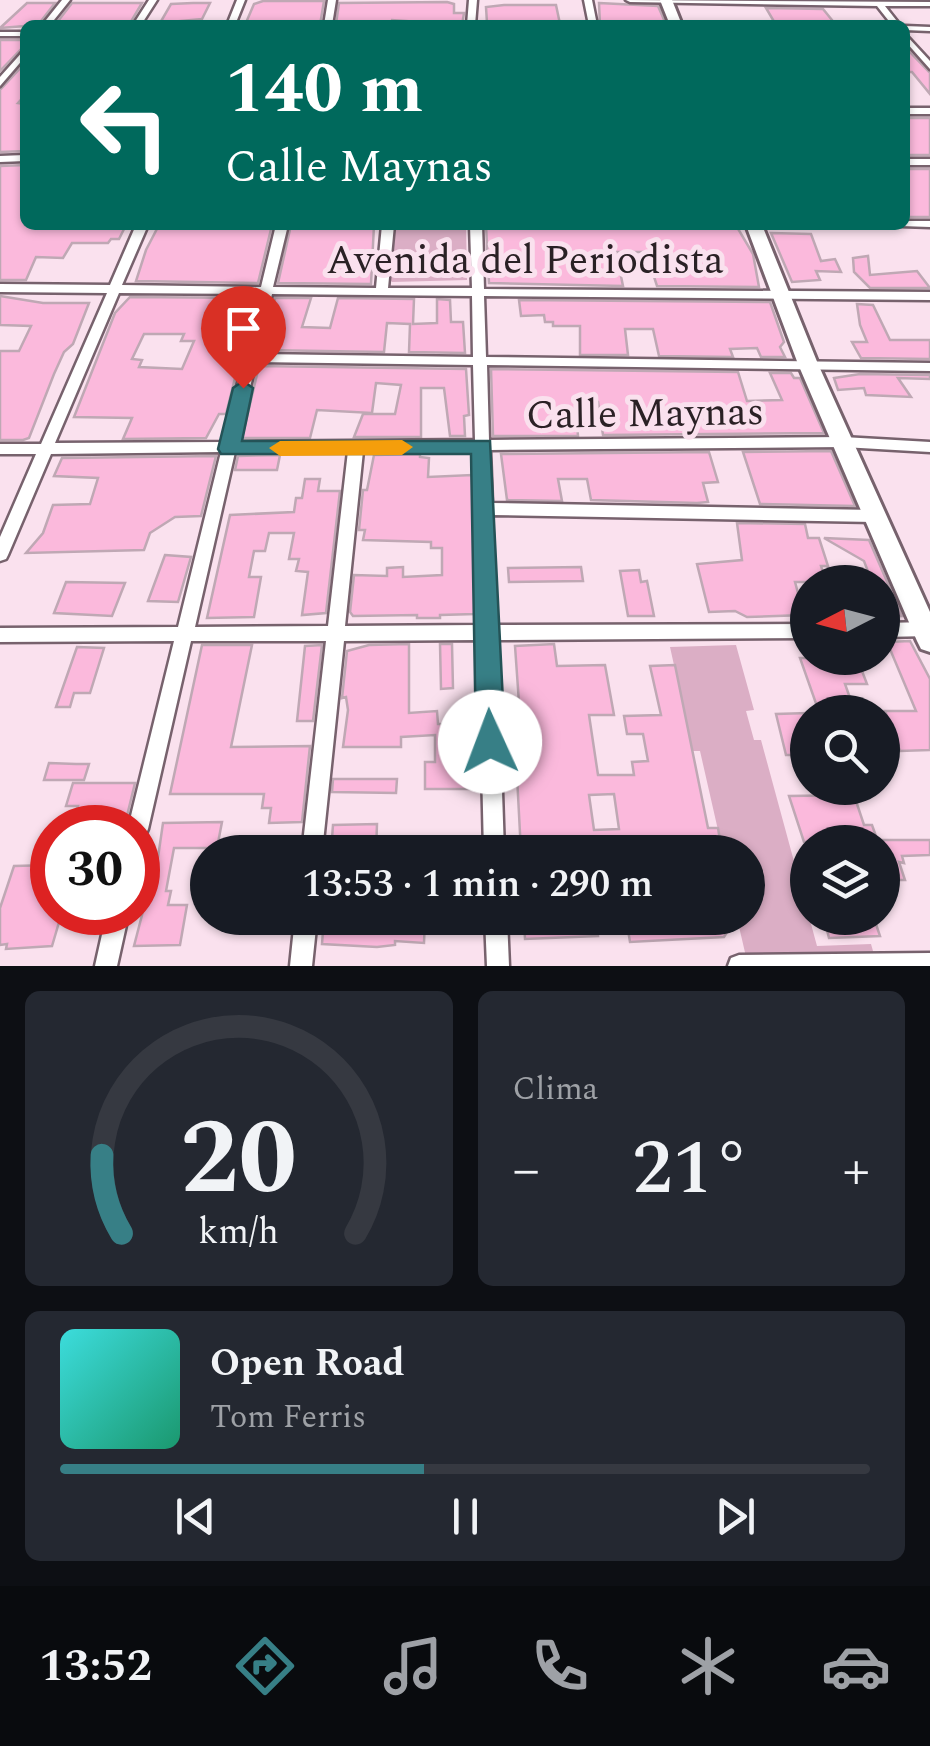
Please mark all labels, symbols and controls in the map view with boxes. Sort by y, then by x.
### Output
text: 140 m [225,37,423,143]
icon: left [60,60,190,190]
text: Calle Maynas [225,133,493,202]
street label: Avenida del Periodista [326,231,724,292]
pin [201,286,286,389]
icon: arrive [216,301,271,356]
street label: Calle Maynas [525,382,765,447]
north arrow [790,565,900,675]
map controls [790,565,900,935]
position arrow [438,690,542,794]
button: search [790,695,900,805]
speed limit sign: 30 [30,805,160,935]
button: layers [790,825,900,935]
text: 13:53 · 1 min · 290 m [302,856,653,914]
text: Clima [513,1065,598,1114]
text: 20 [180,1081,297,1239]
text: 21° [632,1113,750,1227]
text: − [513,1129,540,1212]
text: + [842,1129,870,1212]
text: km/h [199,1205,279,1260]
text: Open Road [210,1335,405,1393]
text: Tom Ferris [210,1393,366,1442]
icon: previous [168,1489,223,1544]
icon: pause [438,1489,493,1544]
icon: next [708,1489,763,1544]
icon: directions [230,1631,300,1701]
icon: music [378,1631,448,1701]
icon: phone [525,1631,595,1701]
icon: climate [673,1631,743,1701]
icon: car [821,1631,891,1701]
text: 13:52 [39,1632,152,1701]

